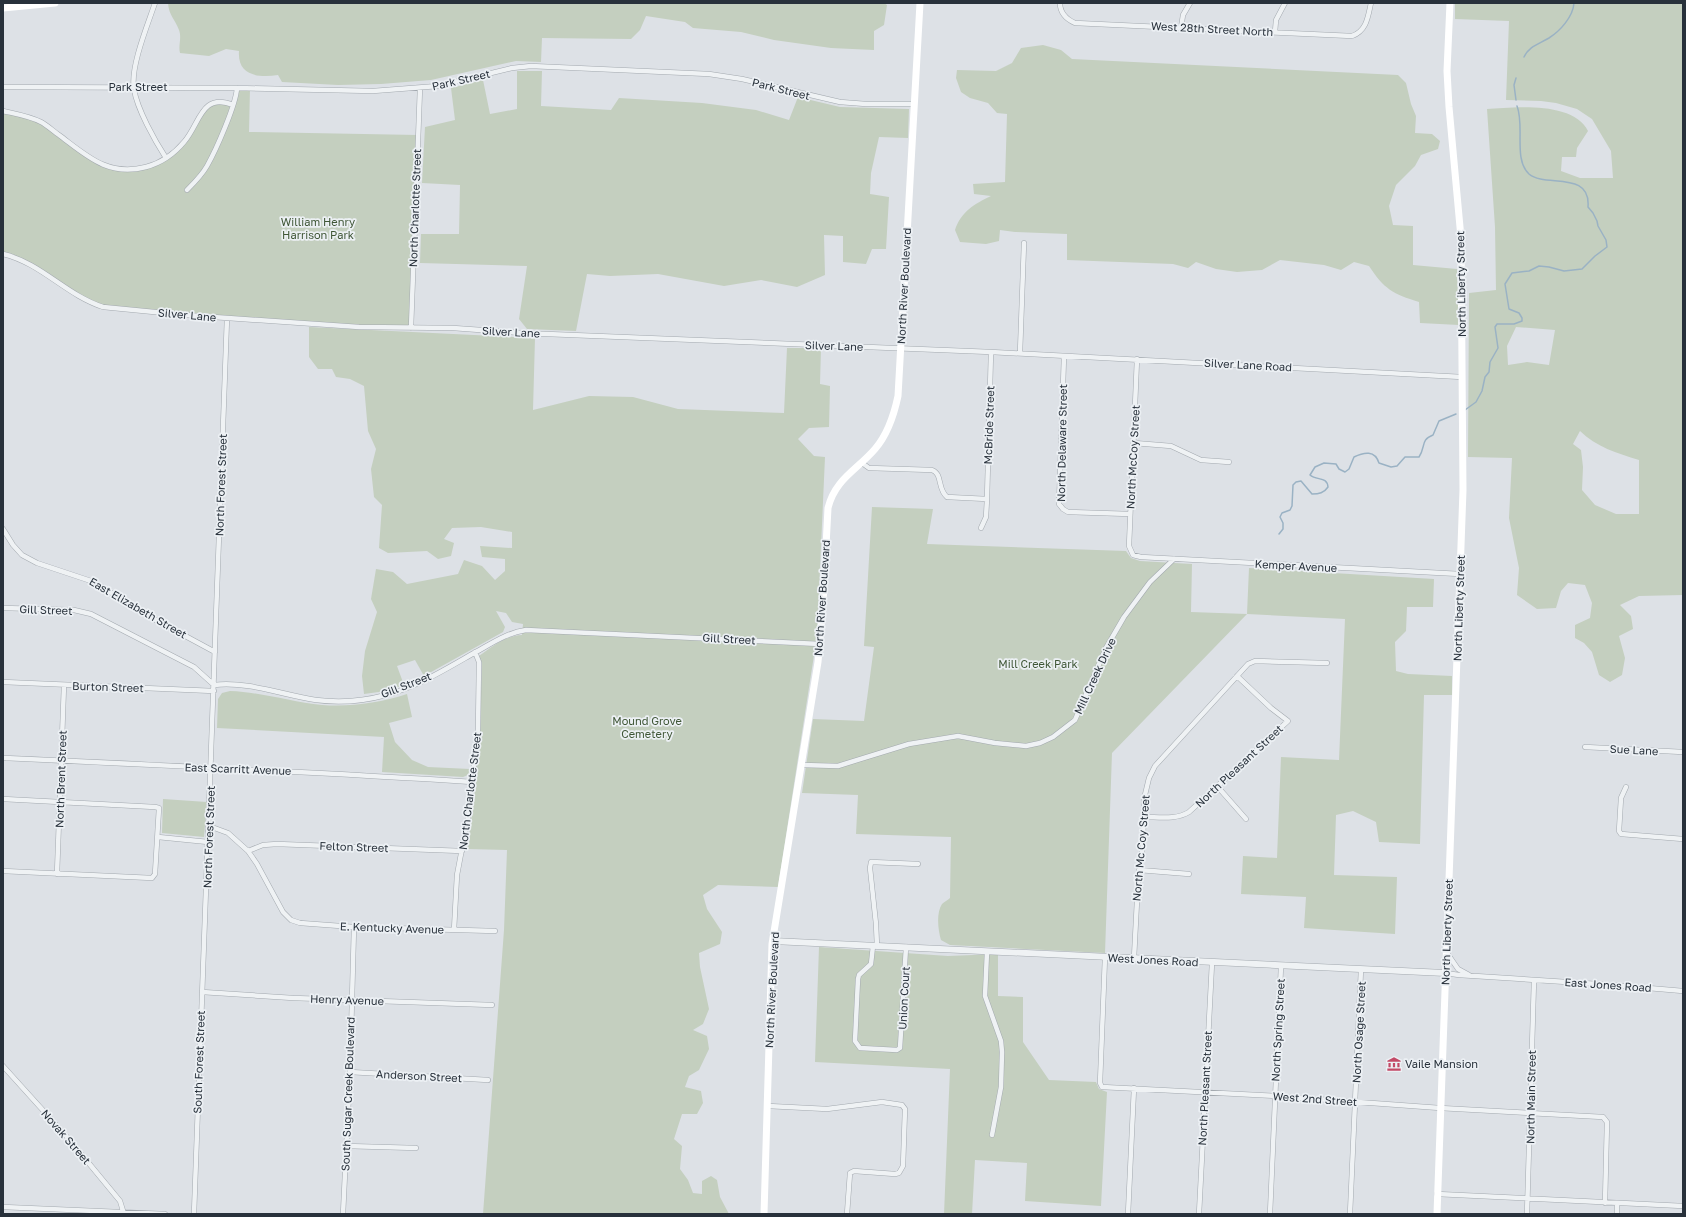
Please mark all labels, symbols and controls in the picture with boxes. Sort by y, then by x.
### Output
street label: West 28th Street North [1151,19,1274,38]
street label: Park Street [431,67,491,92]
street label: Park Street [751,75,811,102]
street label: Park Street [108,80,168,93]
street label: North Charlotte Street [406,149,423,267]
park label: William Henry Harrison Park [281,215,355,241]
street label: North River Boulevard [894,228,913,344]
street label: North Liberty Street [1453,231,1468,337]
street label: Silver Lane [157,305,217,324]
street label: Silver Lane [482,323,541,340]
street label: Silver Lane [805,338,863,353]
street label: Silver Lane Road [1204,356,1292,373]
street label: North Delaware Street [1054,384,1069,502]
street label: McBride Street [981,386,996,464]
street label: North McCoy Street [1123,405,1142,509]
street label: North Forest Street [212,434,229,536]
street label: North River Boulevard [811,539,832,656]
street label: North Liberty Street [1450,555,1467,661]
street label: Kemper Avenue [1254,557,1338,574]
street label: East Elizabeth Street [87,574,189,641]
street label: Gill Street [19,602,73,617]
street label: Gill Street [702,631,756,646]
street label: Mill Creek Drive [1071,636,1118,716]
park label: Mill Creek Park [998,657,1078,670]
street label: Gill Street [379,669,433,700]
street label: Burton Street [72,679,144,694]
park label: Mound Grove Cemetery [612,714,682,740]
street label: North Pleasant Street [1192,722,1285,810]
street label: North Brent Street [52,730,69,828]
street label: North Charlotte Street [456,731,483,851]
street label: Sue Lane [1609,742,1659,757]
street label: East Scarritt Avenue [184,760,292,777]
street label: North Forest Street [200,786,217,888]
street label: North Mc Coy Street [1129,794,1152,902]
street label: Felton Street [319,839,389,854]
street label: North Liberty Street [1438,879,1455,985]
street label: E. Kentucky Avenue [340,919,444,936]
street label: North River Boulevard [762,932,781,1048]
street label: West Jones Road [1107,951,1199,968]
street label: Union Court [895,966,912,1030]
street label: East Jones Road [1564,975,1652,994]
street label: North Spring Street [1268,978,1287,1082]
street label: North Osage Street [1349,981,1368,1083]
street label: Henry Avenue [310,992,384,1007]
street label: South Forest Street [190,1010,207,1114]
street label: South Sugar Creek Boulevard [338,1017,357,1171]
street label: North Pleasant Street [1195,1030,1214,1146]
street label: North Main Street [1523,1050,1538,1144]
museum icon: Vaile Mansion [1386,1056,1402,1072]
place label: Vaile Mansion [1405,1057,1478,1070]
street label: Anderson Street [376,1067,462,1084]
street label: West 2nd Street [1272,1089,1358,1108]
street label: Novak Street [39,1107,94,1167]

